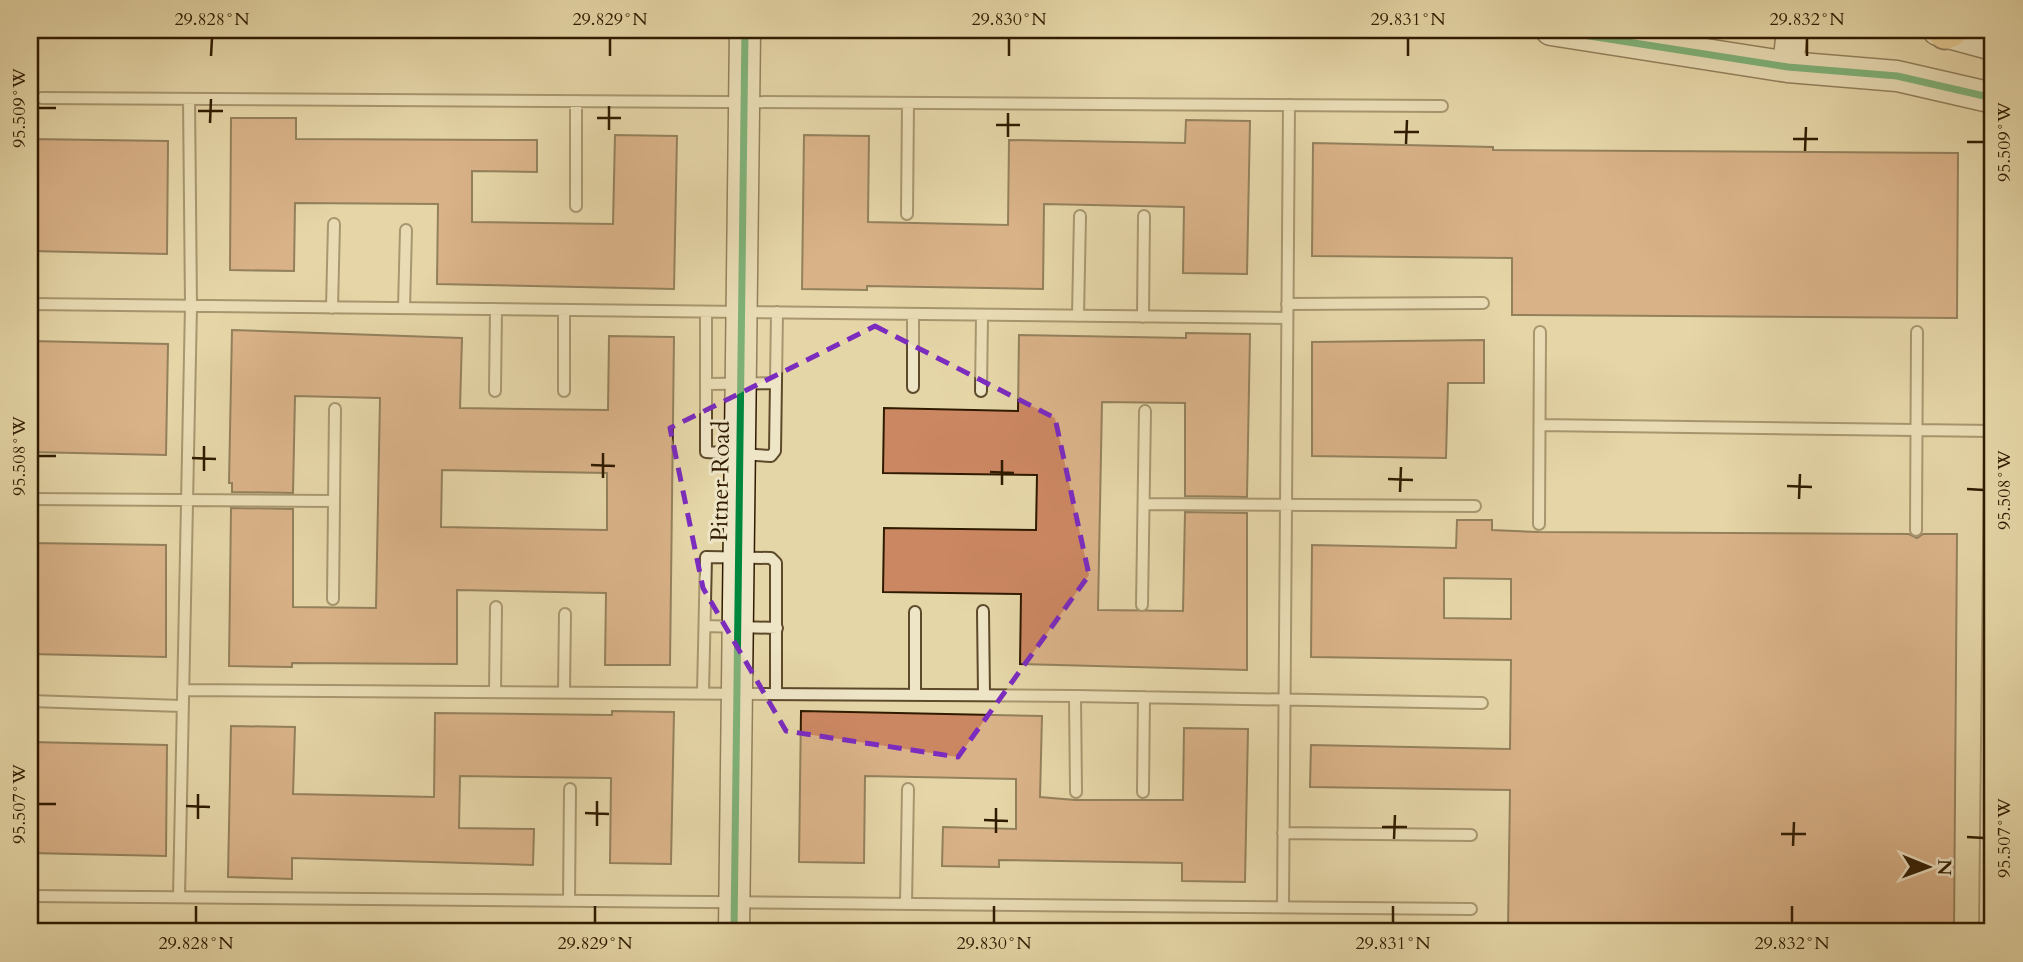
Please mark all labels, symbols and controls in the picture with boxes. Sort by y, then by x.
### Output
text: 29.828°N [174,7,250,32]
text: 29.829°N [572,7,648,32]
text: 29.830°N [971,7,1047,32]
text: 29.831°N [1370,7,1446,32]
text: 29.832°N [1769,7,1845,32]
text: 95.509°W [7,68,32,148]
text: 95.509°W [1992,102,2017,182]
text: 95.508°W [7,416,32,496]
street label: Pitner Road [703,420,738,542]
text: 95.508°W [1992,450,2017,530]
text: 95.507°W [7,764,32,844]
text: 95.507°W [1992,798,2017,878]
north arrow [1894,832,1964,902]
text: N [1931,859,1957,876]
text: 29.828°N [158,931,234,956]
text: 29.829°N [557,931,633,956]
text: 29.830°N [956,931,1032,956]
text: 29.831°N [1355,931,1431,956]
text: 29.832°N [1754,931,1830,956]

